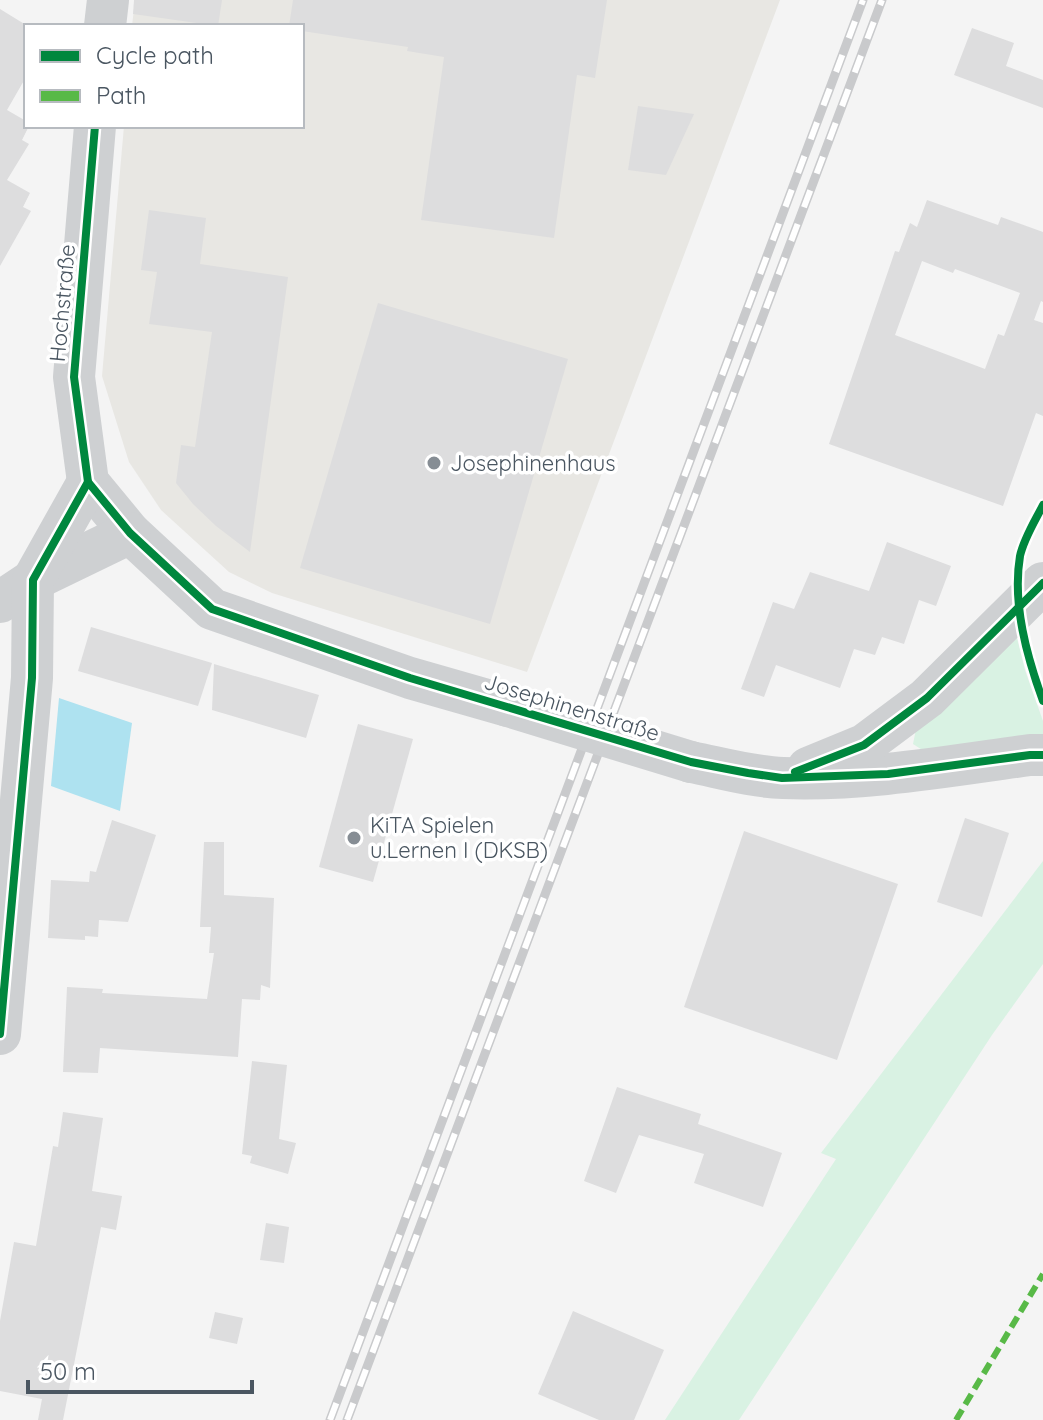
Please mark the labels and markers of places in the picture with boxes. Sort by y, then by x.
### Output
place label: Josephinenhaus [450,449,615,477]
marker: Josephinenhaus [425,454,443,472]
place label: KiTA Spielen u.Lernen I (DKSB) [370,811,548,864]
marker: KiTA Spielen u.Lernen I (DKSB) [345,829,363,847]

